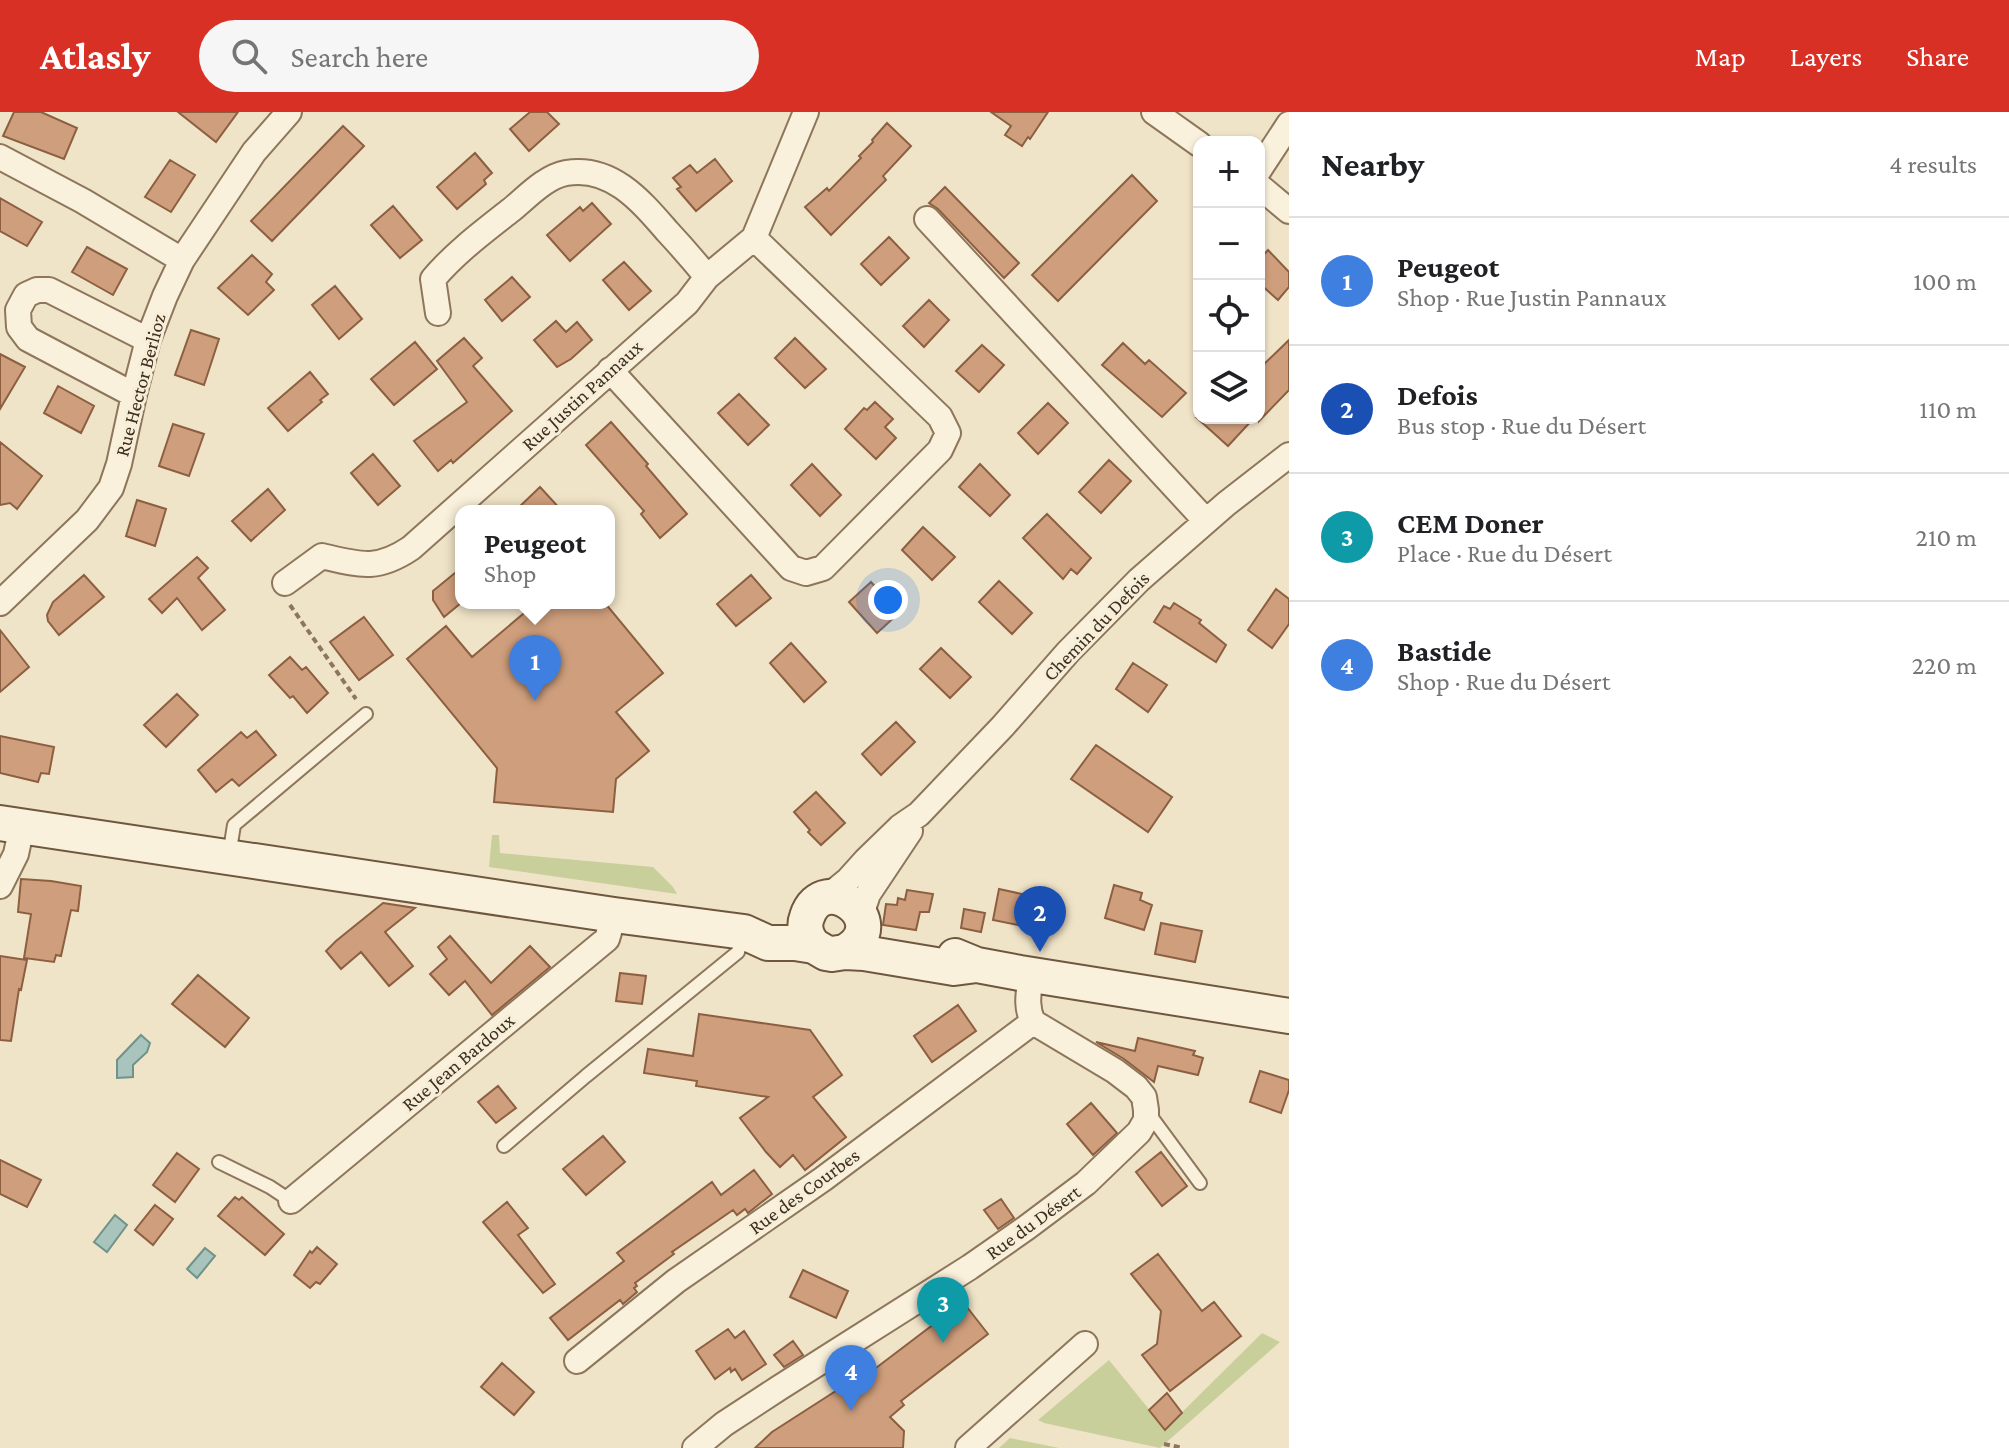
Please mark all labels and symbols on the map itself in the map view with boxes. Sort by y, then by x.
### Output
street label: Rue Hector Berlioz [110,311,170,459]
street label: Rue Justin Pannaux [517,335,648,456]
street label: Chemin du Defois [1038,567,1154,685]
your location [868,580,908,620]
pin: 1 [509,635,561,701]
pin: 2 [1014,886,1066,952]
street label: Rue Jean Bardoux [397,1008,520,1116]
street label: Rue des Courbes [745,1143,864,1238]
street label: Rue du Désert [981,1180,1085,1264]
pin: 3 [917,1277,969,1343]
pin: 4 [825,1345,877,1411]

